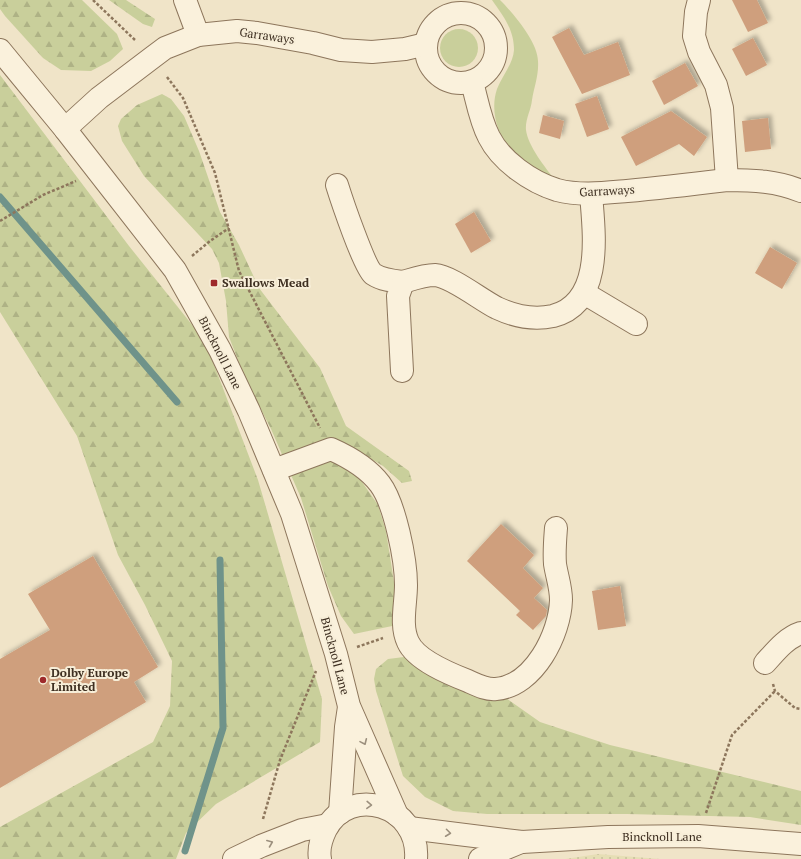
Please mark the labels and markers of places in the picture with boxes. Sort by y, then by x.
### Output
place label: Swallows Mead [222,275,310,290]
marker: Swallows Mead [209,278,219,288]
place label: Dolby Europe Limited [51,665,129,694]
marker: Dolby Europe Limited [38,675,48,685]

